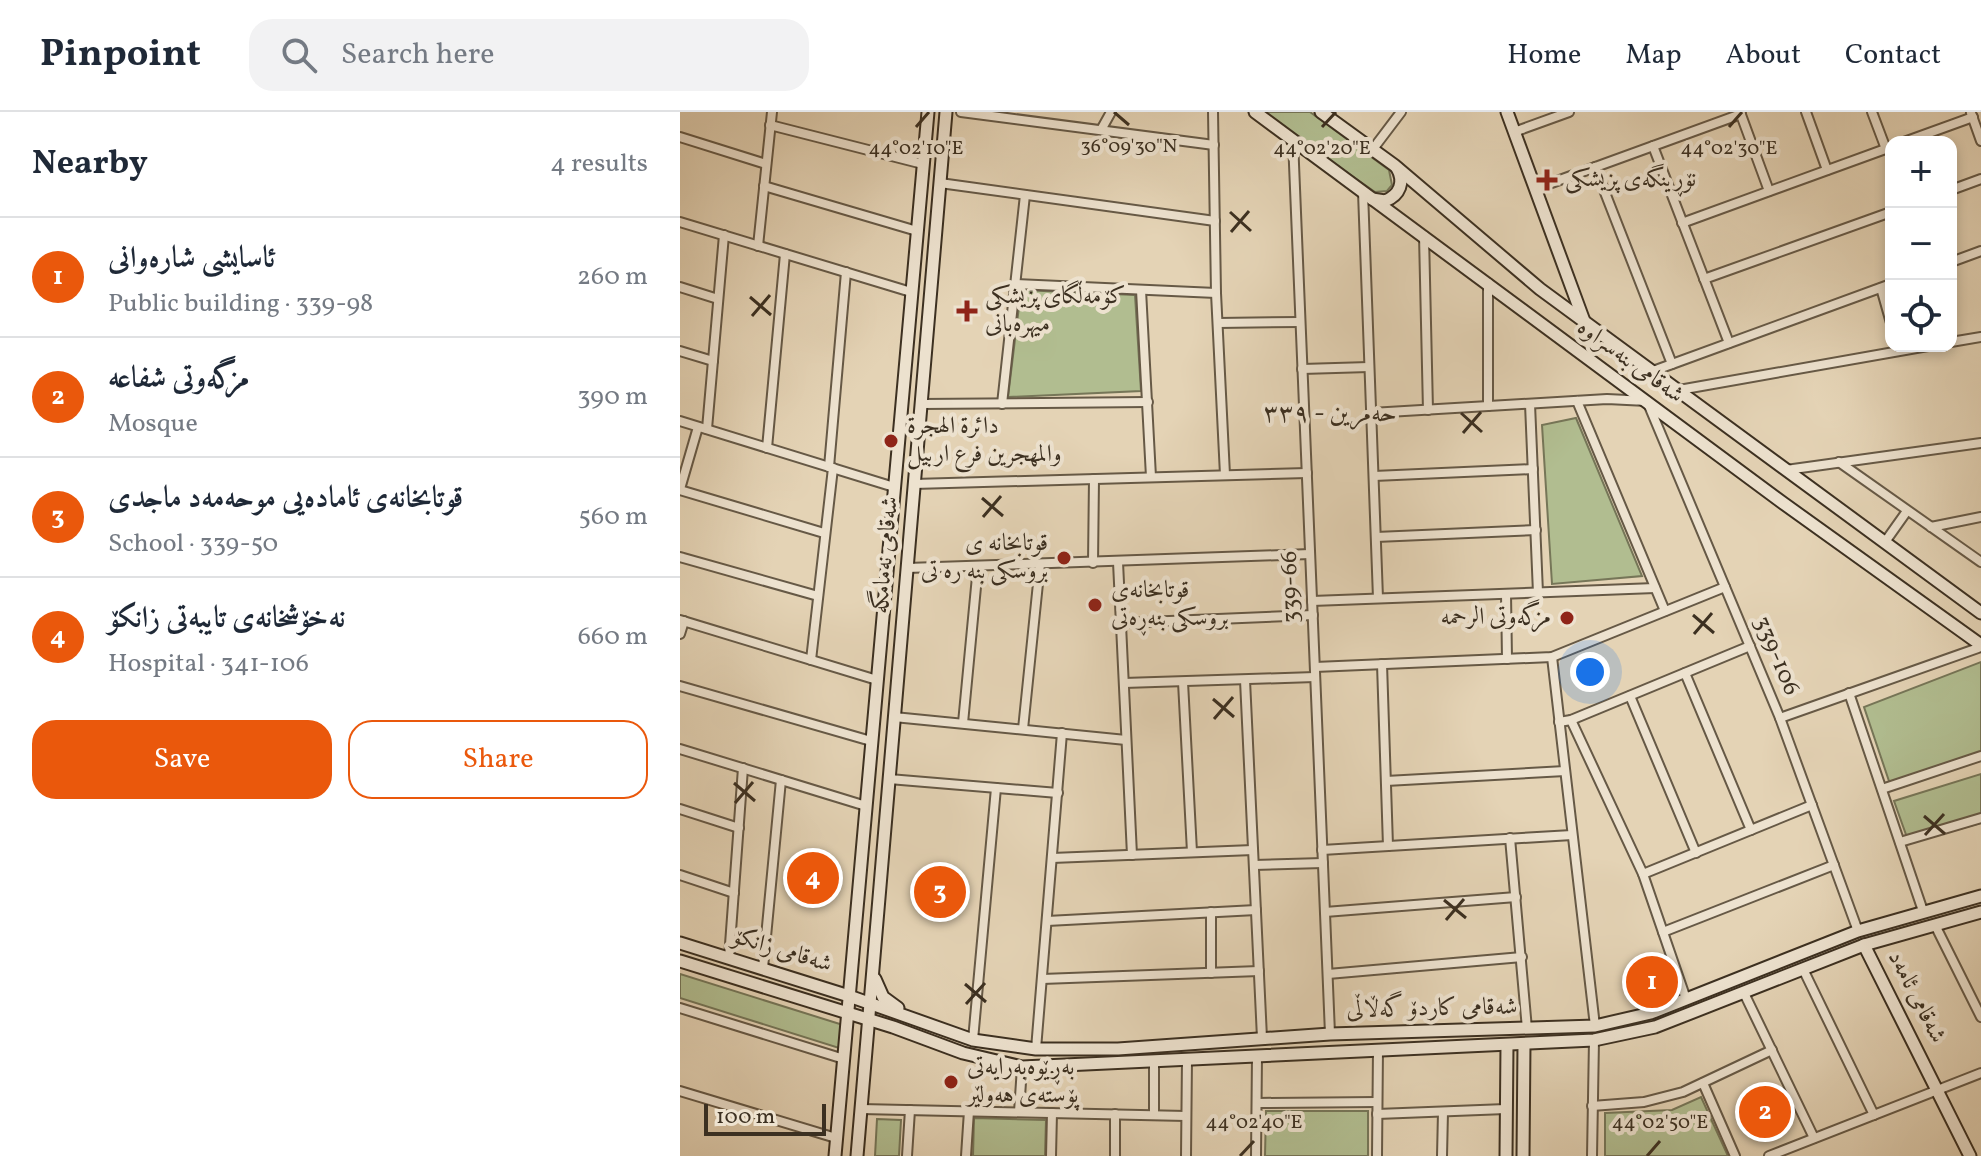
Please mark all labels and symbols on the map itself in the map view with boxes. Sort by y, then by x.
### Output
text: 36°09'30"N [1081,133,1178,161]
text: 44°02'10"E [869,135,963,163]
text: 44°02'20"E [1273,135,1371,163]
text: 44°02'30"E [1680,135,1778,163]
place label: نۆڕینگەی پزیشکی [1565,163,1696,197]
marker: نۆڕینگەی پزیشکی [1536,169,1558,191]
place label: کۆمەڵگای پزیشکی میهرەبانی [985,280,1126,342]
marker: کۆمەڵگای پزیشکی میهرەبانی [956,300,978,322]
street label: شەقامی بنەسراوە [1569,311,1691,413]
district label: حەمرین - ٣٣٩ [1263,396,1397,432]
place label: دائرة الهجرة والمهجرين فرع اربيل [907,410,1062,473]
marker: دائرة الهجرة والمهجرين فرع اربيل [882,432,900,450]
street label: شەقامی نەمامگە [864,495,908,615]
place label: قوتابخانه ى بروسكى بنه ره تى [921,527,1048,589]
marker: قوتابخانه ى بروسكى بنه ره تى [1055,549,1073,567]
street label: 339-66 [1273,550,1309,624]
place label: قوتابخانەی بروسکی بنەڕەتی [1111,574,1229,636]
marker: قوتابخانەی بروسکی بنەڕەتی [1086,596,1104,614]
place label: مزگەوتی الرحمە [1440,599,1551,635]
marker: مزگەوتی الرحمە [1558,609,1576,627]
street label: 339-106 [1744,611,1808,701]
your location [1570,652,1610,692]
pin: 4 [787,848,839,908]
pin: 3 [914,862,966,922]
street label: شەقامی زانکۆ [726,919,836,982]
street label: شەقامی ئامەد [1878,945,1954,1049]
pin: 1 [1626,952,1678,1012]
street label: شەقامی کاردۆ گەڵاڵی [1346,989,1518,1027]
place label: بەڕێوەبەرایەتی پۆستەی هەولێر [964,1051,1080,1113]
marker: بەڕێوەبەرایەتی پۆستەی هەولێر [942,1073,960,1091]
pin: 2 [1739,1082,1791,1142]
scale bar [704,1100,826,1136]
text: 44°02'40"E [1205,1109,1303,1137]
text: 44°02'50"E [1612,1109,1708,1137]

